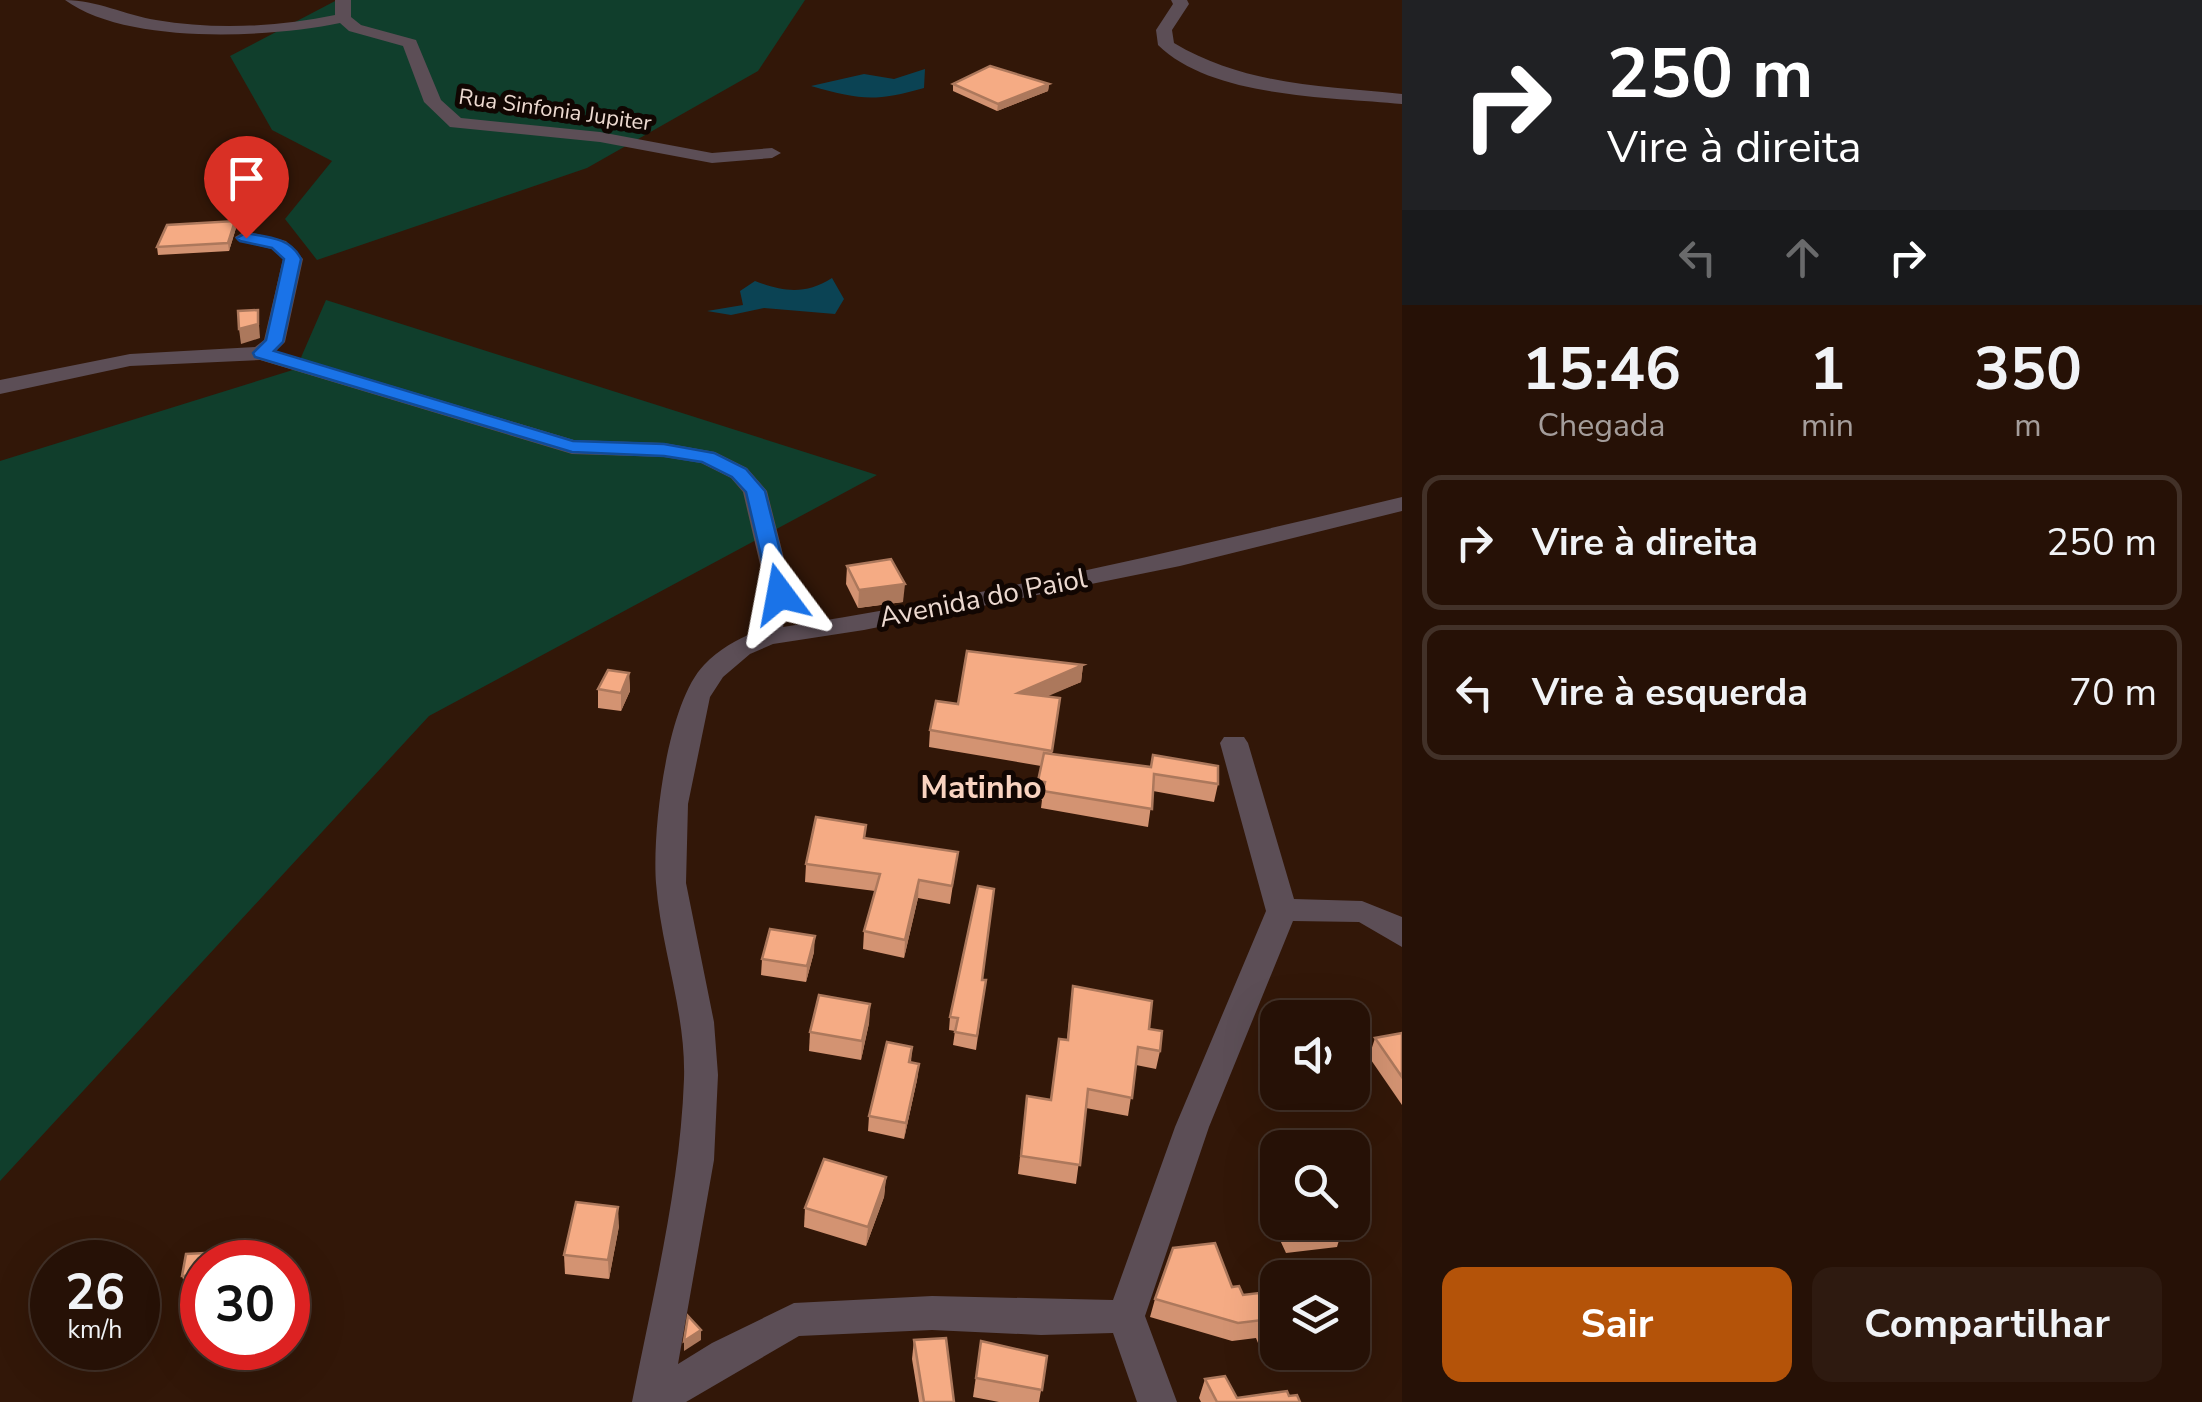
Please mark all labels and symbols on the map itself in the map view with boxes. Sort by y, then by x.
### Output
street label: Rua Sinfonia Jupiter [457,82,653,138]
pin [204,136,289,239]
position arrow [728,542,832,646]
street label: Avenida do Paiol [876,559,1091,637]
district label: Matinho [920,766,1042,809]
speed limit sign: 30 [180,1240,310,1370]

